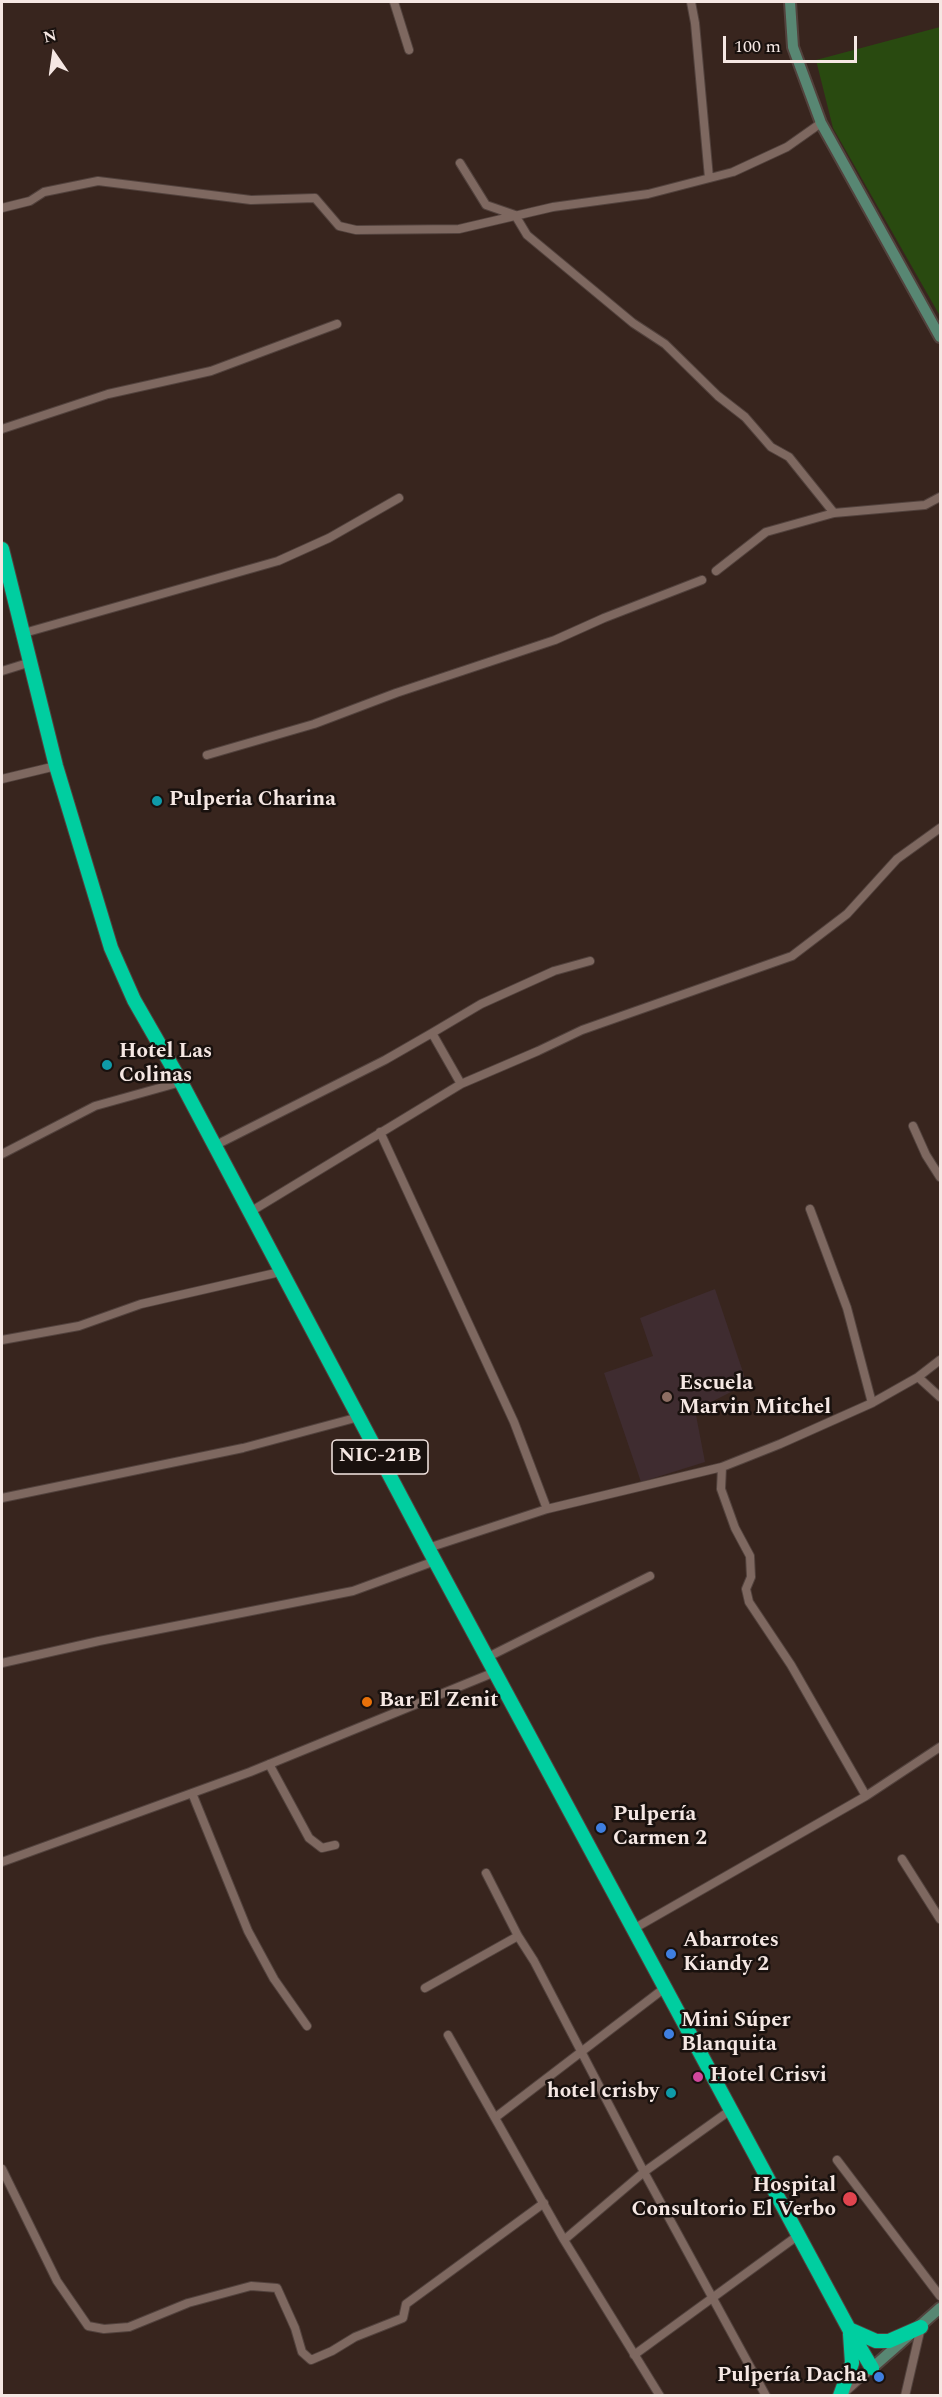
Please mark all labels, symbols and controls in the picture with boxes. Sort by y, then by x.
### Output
text: N [41,23,59,50]
north arrow [24,24,84,84]
scale bar [726,24,860,62]
text: 100 m [734,33,781,60]
place label: Pulperia Charina [169,788,336,814]
marker: Pulperia Charina [150,794,164,808]
place label: Hotel Las Colinas [119,1040,212,1090]
marker: Hotel Las Colinas [100,1058,114,1072]
place label: Escuela Marvin Mitchel [679,1372,831,1422]
marker: Escuela Marvin Mitchel [660,1390,674,1404]
road number: NIC-21B [332,1440,428,1474]
place label: Bar El Zenit [379,1689,498,1715]
marker: Bar El Zenit [360,1695,374,1709]
place label: Pulpería Carmen 2 [613,1803,707,1853]
marker: Pulpería Carmen 2 [594,1821,608,1835]
place label: Abarrotes Kiandy 2 [683,1929,779,1979]
marker: Abarrotes Kiandy 2 [664,1947,678,1961]
place label: Mini Súper Blanquita [681,2009,790,2059]
marker: Mini Súper Blanquita [662,2027,676,2041]
place label: Hotel Crisvi [710,2064,827,2090]
marker: Hotel Crisvi [691,2070,705,2084]
place label: hotel crisby [547,2080,659,2106]
marker: hotel crisby [664,2086,678,2100]
place label: Hospital Consultorio El Verbo [632,2174,836,2224]
marker: Hospital Consultorio El Verbo [841,2190,859,2208]
place label: Pulpería Dacha [717,2364,867,2390]
marker: Pulpería Dacha [872,2370,886,2384]

